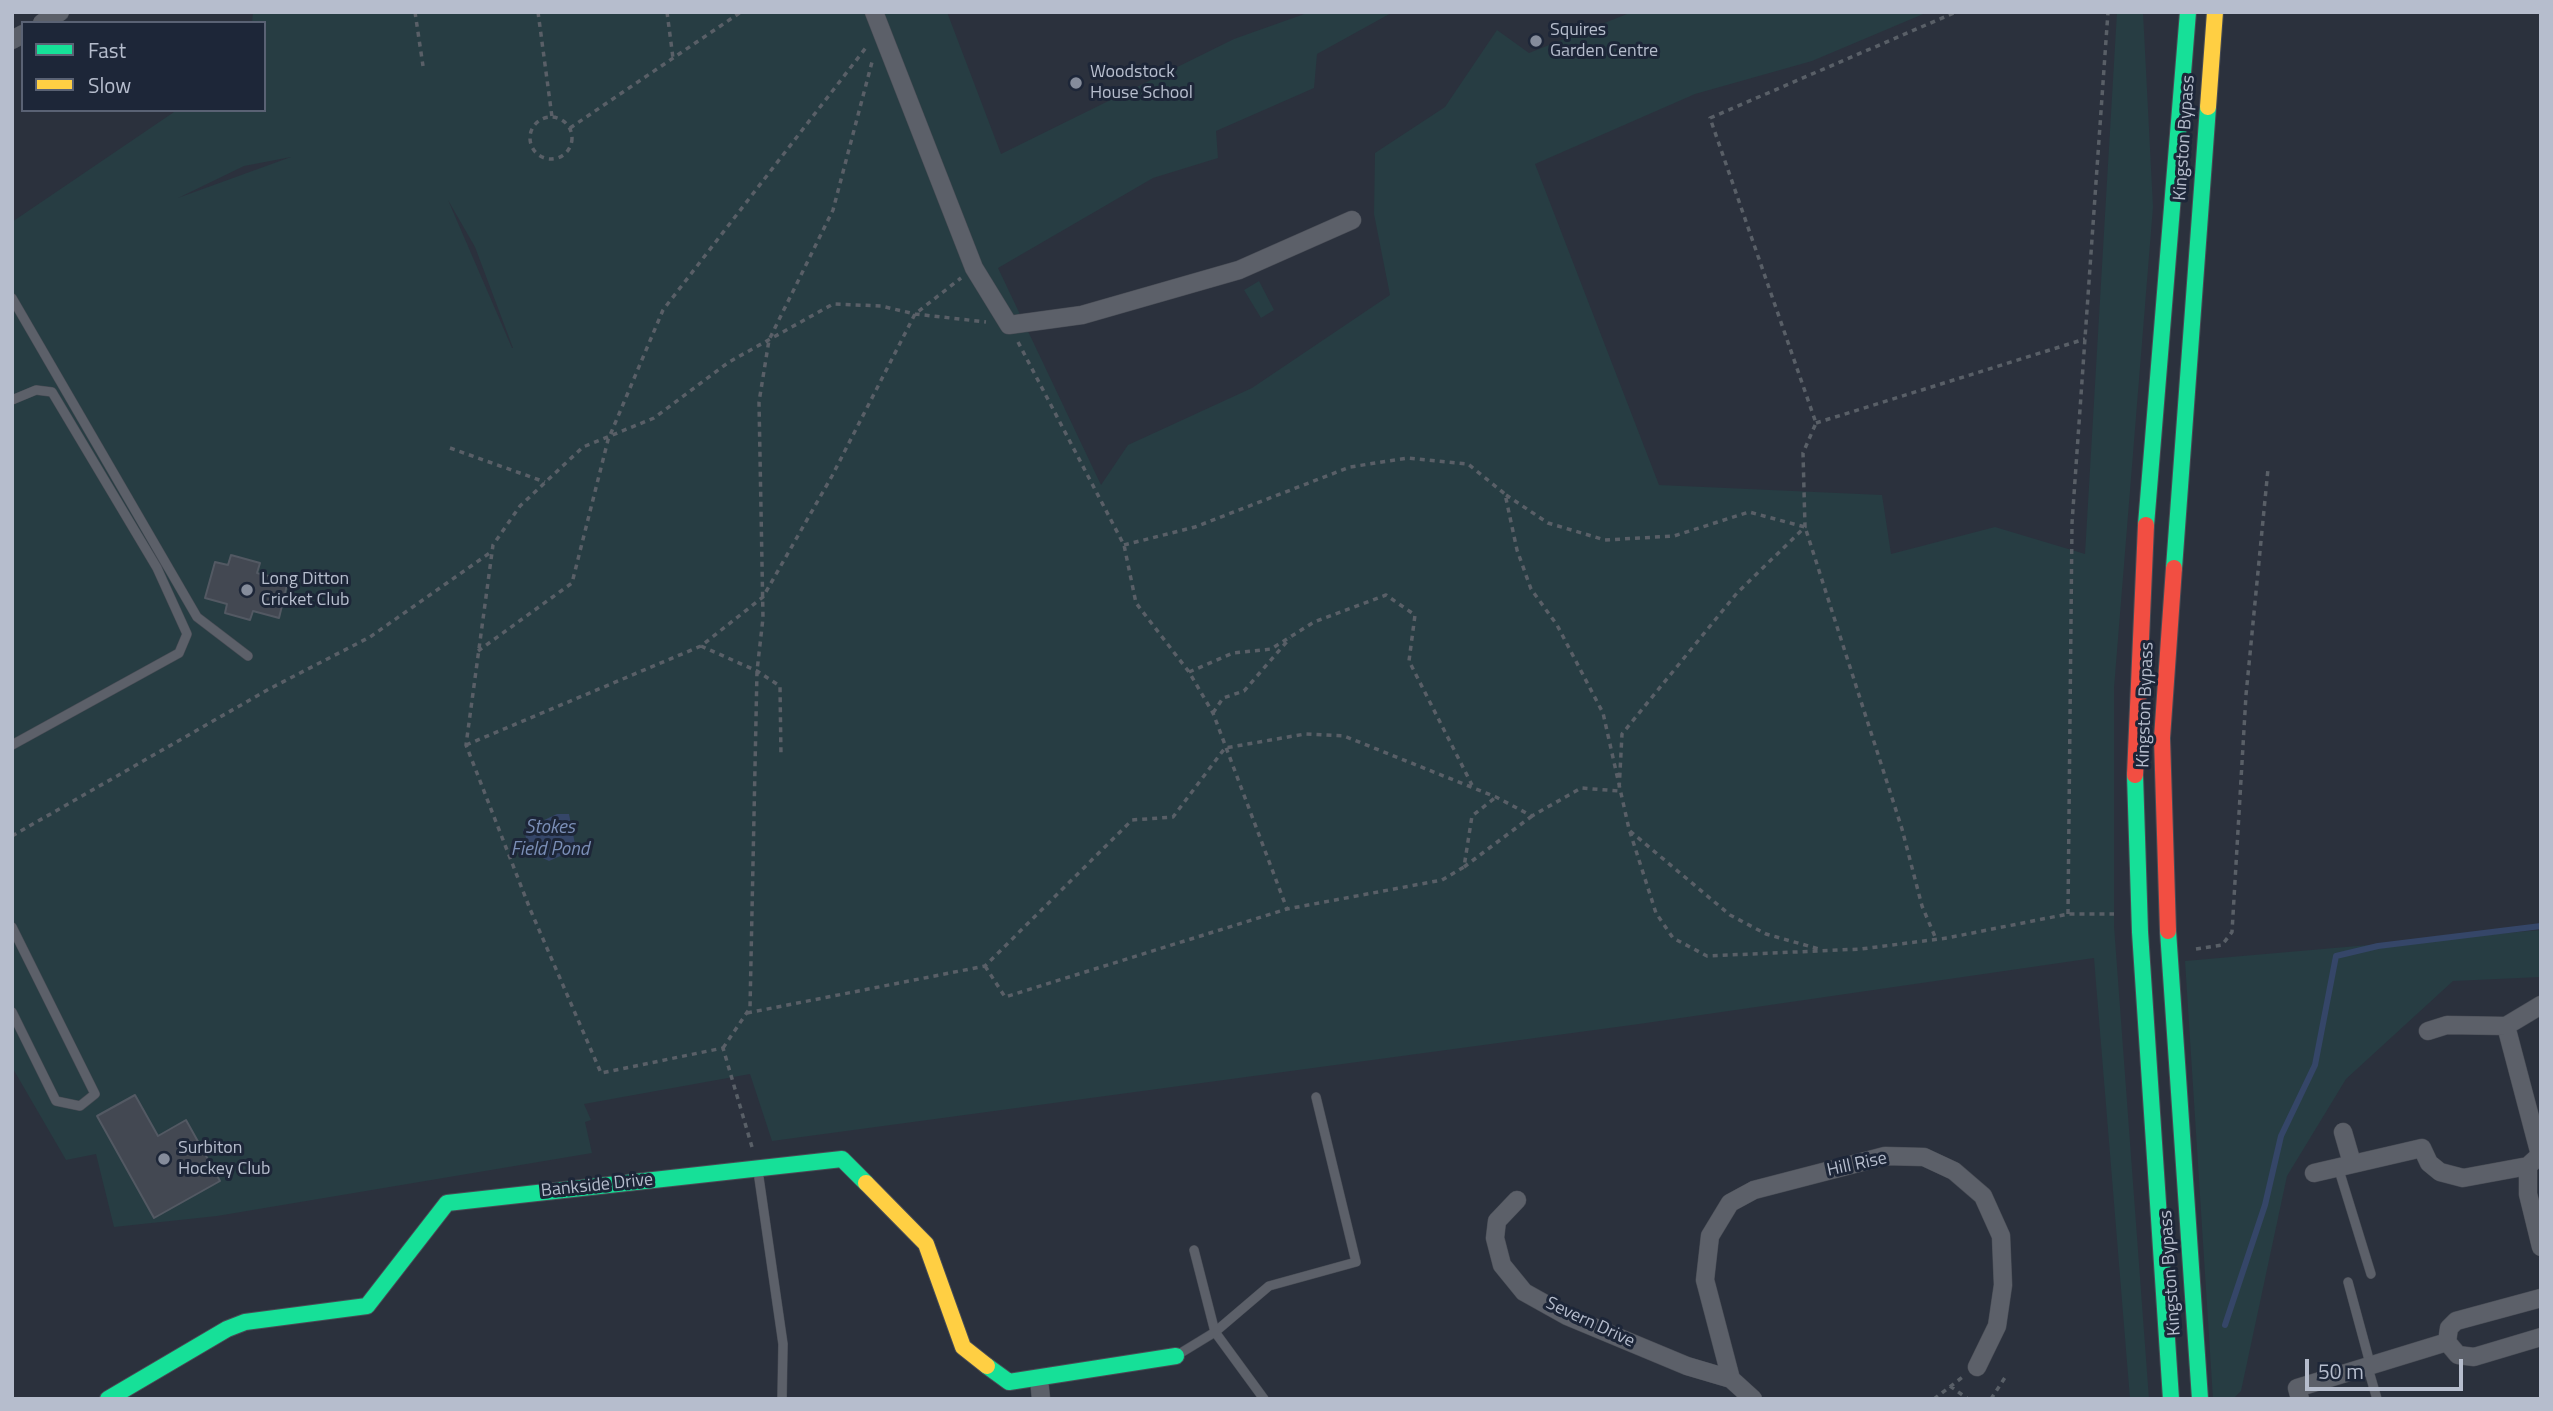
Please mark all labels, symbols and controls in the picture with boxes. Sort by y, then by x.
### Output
place label: Squires Garden Centre [1550,20,1658,62]
legend [21,21,266,112]
marker: Squires Garden Centre [1528,33,1544,49]
text: Fast [88,34,126,66]
place label: Woodstock House School [1090,62,1193,104]
text: Slow [88,69,131,101]
street label: Kingston Bypass [2170,74,2200,202]
marker: Woodstock House School [1068,75,1084,91]
place label: Long Ditton Cricket Club [261,569,349,612]
marker: Long Ditton Cricket Club [239,582,255,598]
street label: Kingston Bypass [2133,642,2159,768]
water label: Stokes Field Pond [511,817,589,861]
place label: Surbiton Hockey Club [178,1138,270,1180]
street label: Hill Rise [1825,1148,1889,1182]
marker: Surbiton Hockey Club [156,1151,172,1167]
street label: Bankside Drive [540,1169,654,1203]
street label: Kingston Bypass [2156,1209,2186,1337]
street label: Severn Drive [1542,1293,1638,1353]
scale bar [2308,1344,2466,1388]
text: 50 m [2318,1355,2364,1387]

